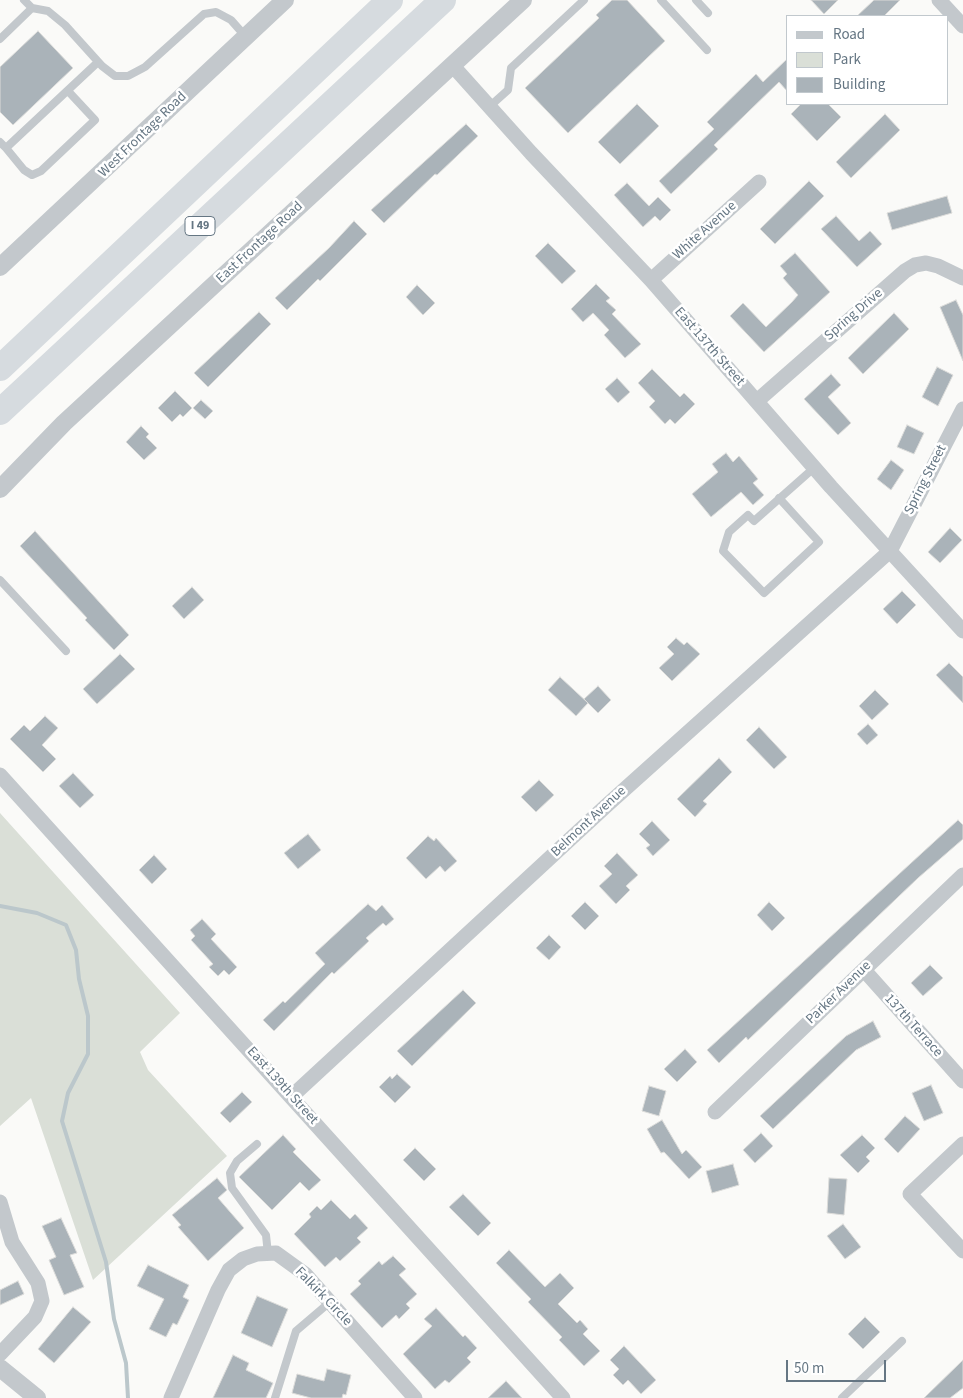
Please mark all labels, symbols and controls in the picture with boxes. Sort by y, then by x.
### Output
legend [786,15,948,105]
text: Road [833,24,865,45]
text: Park [833,49,861,70]
text: Building [833,74,885,95]
street label: West Frontage Road [96,89,190,181]
street label: White Avenue [670,198,740,264]
street label: East Frontage Road [213,199,307,287]
road number: I 49 [185,217,215,236]
street label: Spring Drive [822,285,886,345]
street label: East 137th Street [670,304,748,390]
street label: Spring Street [901,442,951,518]
street label: Belmont Avenue [548,783,630,861]
street label: Parker Avenue [803,958,875,1028]
street label: 137th Terrace [880,991,946,1061]
street label: East 139th Street [243,1044,321,1128]
street label: Falkirk Circle [291,1264,355,1330]
scale bar [788,1350,888,1382]
text: 50 m [794,1358,824,1379]

